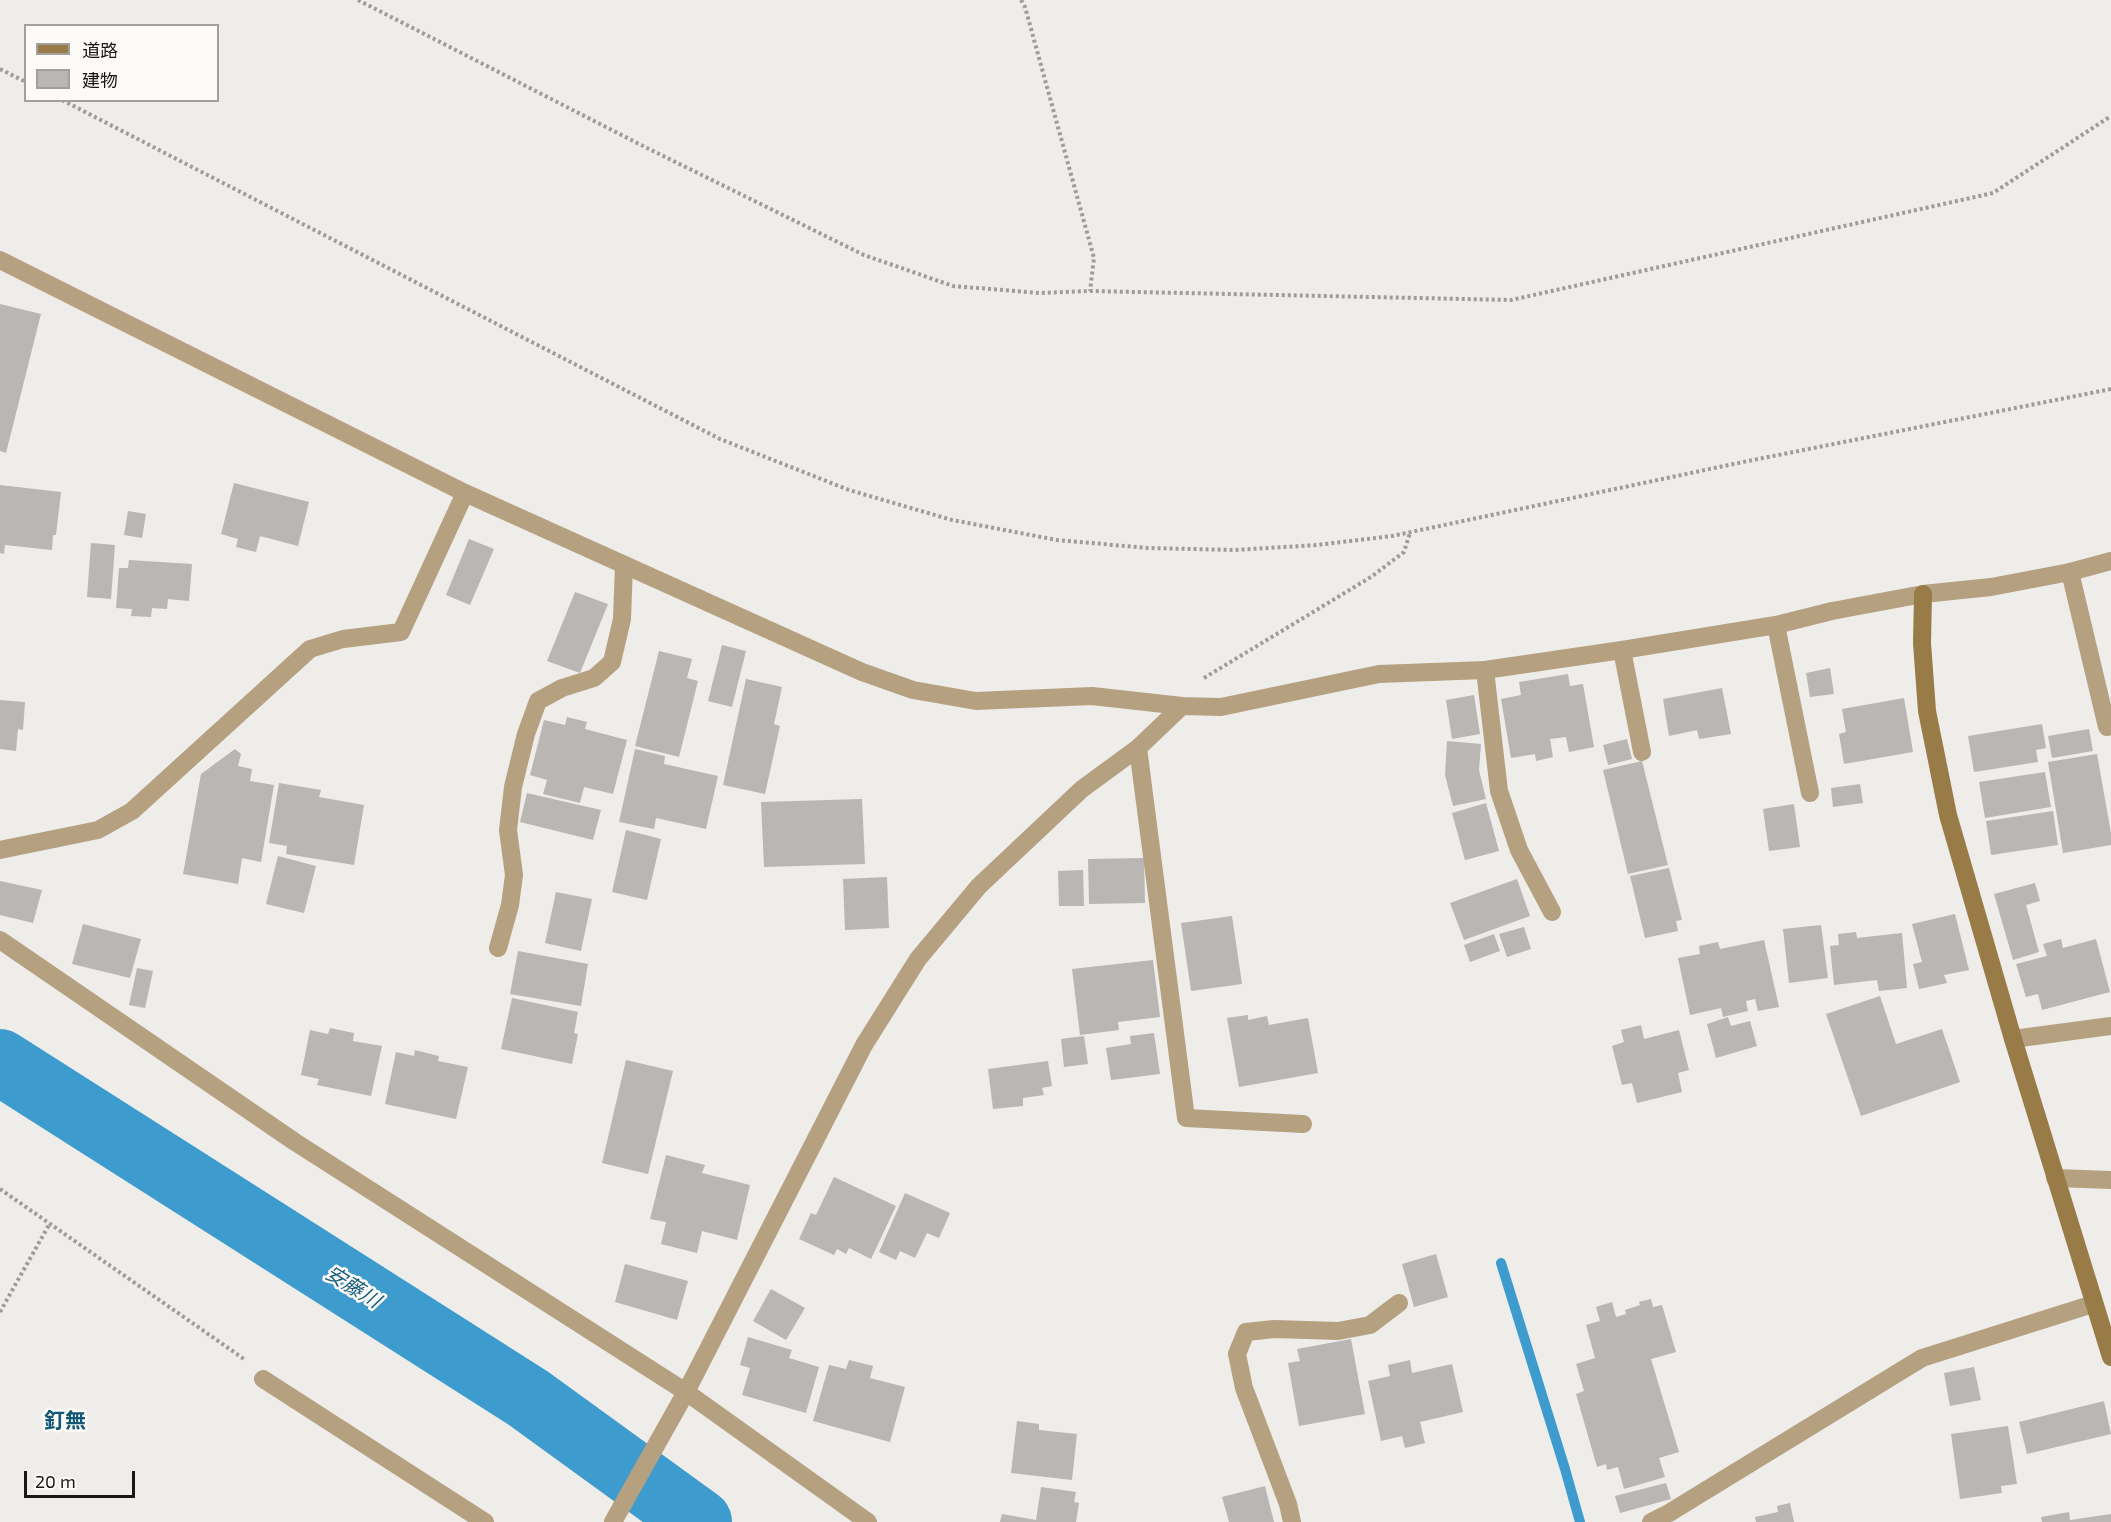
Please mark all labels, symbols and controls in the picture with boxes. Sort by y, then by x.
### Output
legend [24,24,219,102]
text: 道路 [82,39,118,61]
text: 建物 [82,69,118,91]
water label: 安藤川 [321,1261,385,1313]
district label: 釘無 [44,1408,86,1434]
scale bar [27,1459,138,1497]
text: 20 m [35,1470,76,1492]

